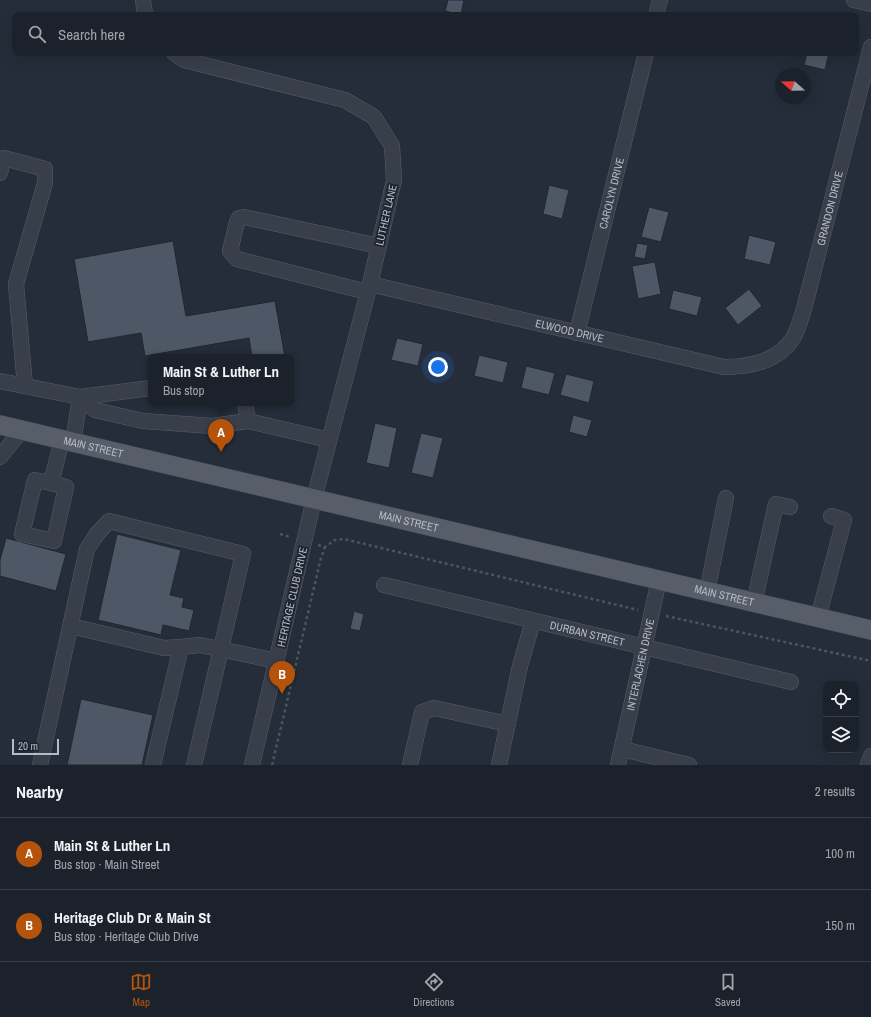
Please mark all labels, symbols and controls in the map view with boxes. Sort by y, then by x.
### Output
search box [12,12,859,56]
icon: search [26,23,48,45]
text: Search here [58,24,125,45]
north arrow [775,68,811,104]
street label: CAROLYN DRIVE [596,156,627,230]
street label: GRANDON DRIVE [814,170,846,247]
street label: LUTHER LANE [372,183,400,247]
street label: ELWOOD DRIVE [534,316,605,346]
popup [148,354,294,406]
your location [428,357,448,377]
text: Main St & Luther Ln [163,361,279,382]
text: Bus stop [163,382,204,399]
pin: A [208,419,234,452]
street label: MAIN STREET [62,433,125,461]
street label: MAIN STREET [378,507,440,535]
street label: HERITAGE CLUB DRIVE [274,546,310,648]
street label: MAIN STREET [693,582,756,609]
street label: INTERLACHEN DRIVE [623,617,657,712]
street label: DURBAN STREET [549,618,627,649]
pin: B [269,661,295,694]
map controls [823,681,859,753]
button: locate [823,681,859,717]
button: layers [823,717,859,753]
scale bar [12,737,59,756]
text: 20 m [18,739,38,753]
text: Nearby [16,780,63,803]
text: 2 results [815,783,855,800]
text: Main St & Luther Ln [54,835,170,856]
text: A [25,845,33,862]
text: 100 m [825,845,855,862]
text: Bus stop · Main Street [54,856,159,873]
text: Heritage Club Dr & Main St [54,907,211,928]
text: B [25,917,33,934]
text: 150 m [825,917,855,934]
text: Bus stop · Heritage Club Drive [54,928,199,945]
tab: Map [130,971,152,1009]
tab: Directions [413,971,454,1009]
tab: Saved [715,971,741,1009]

